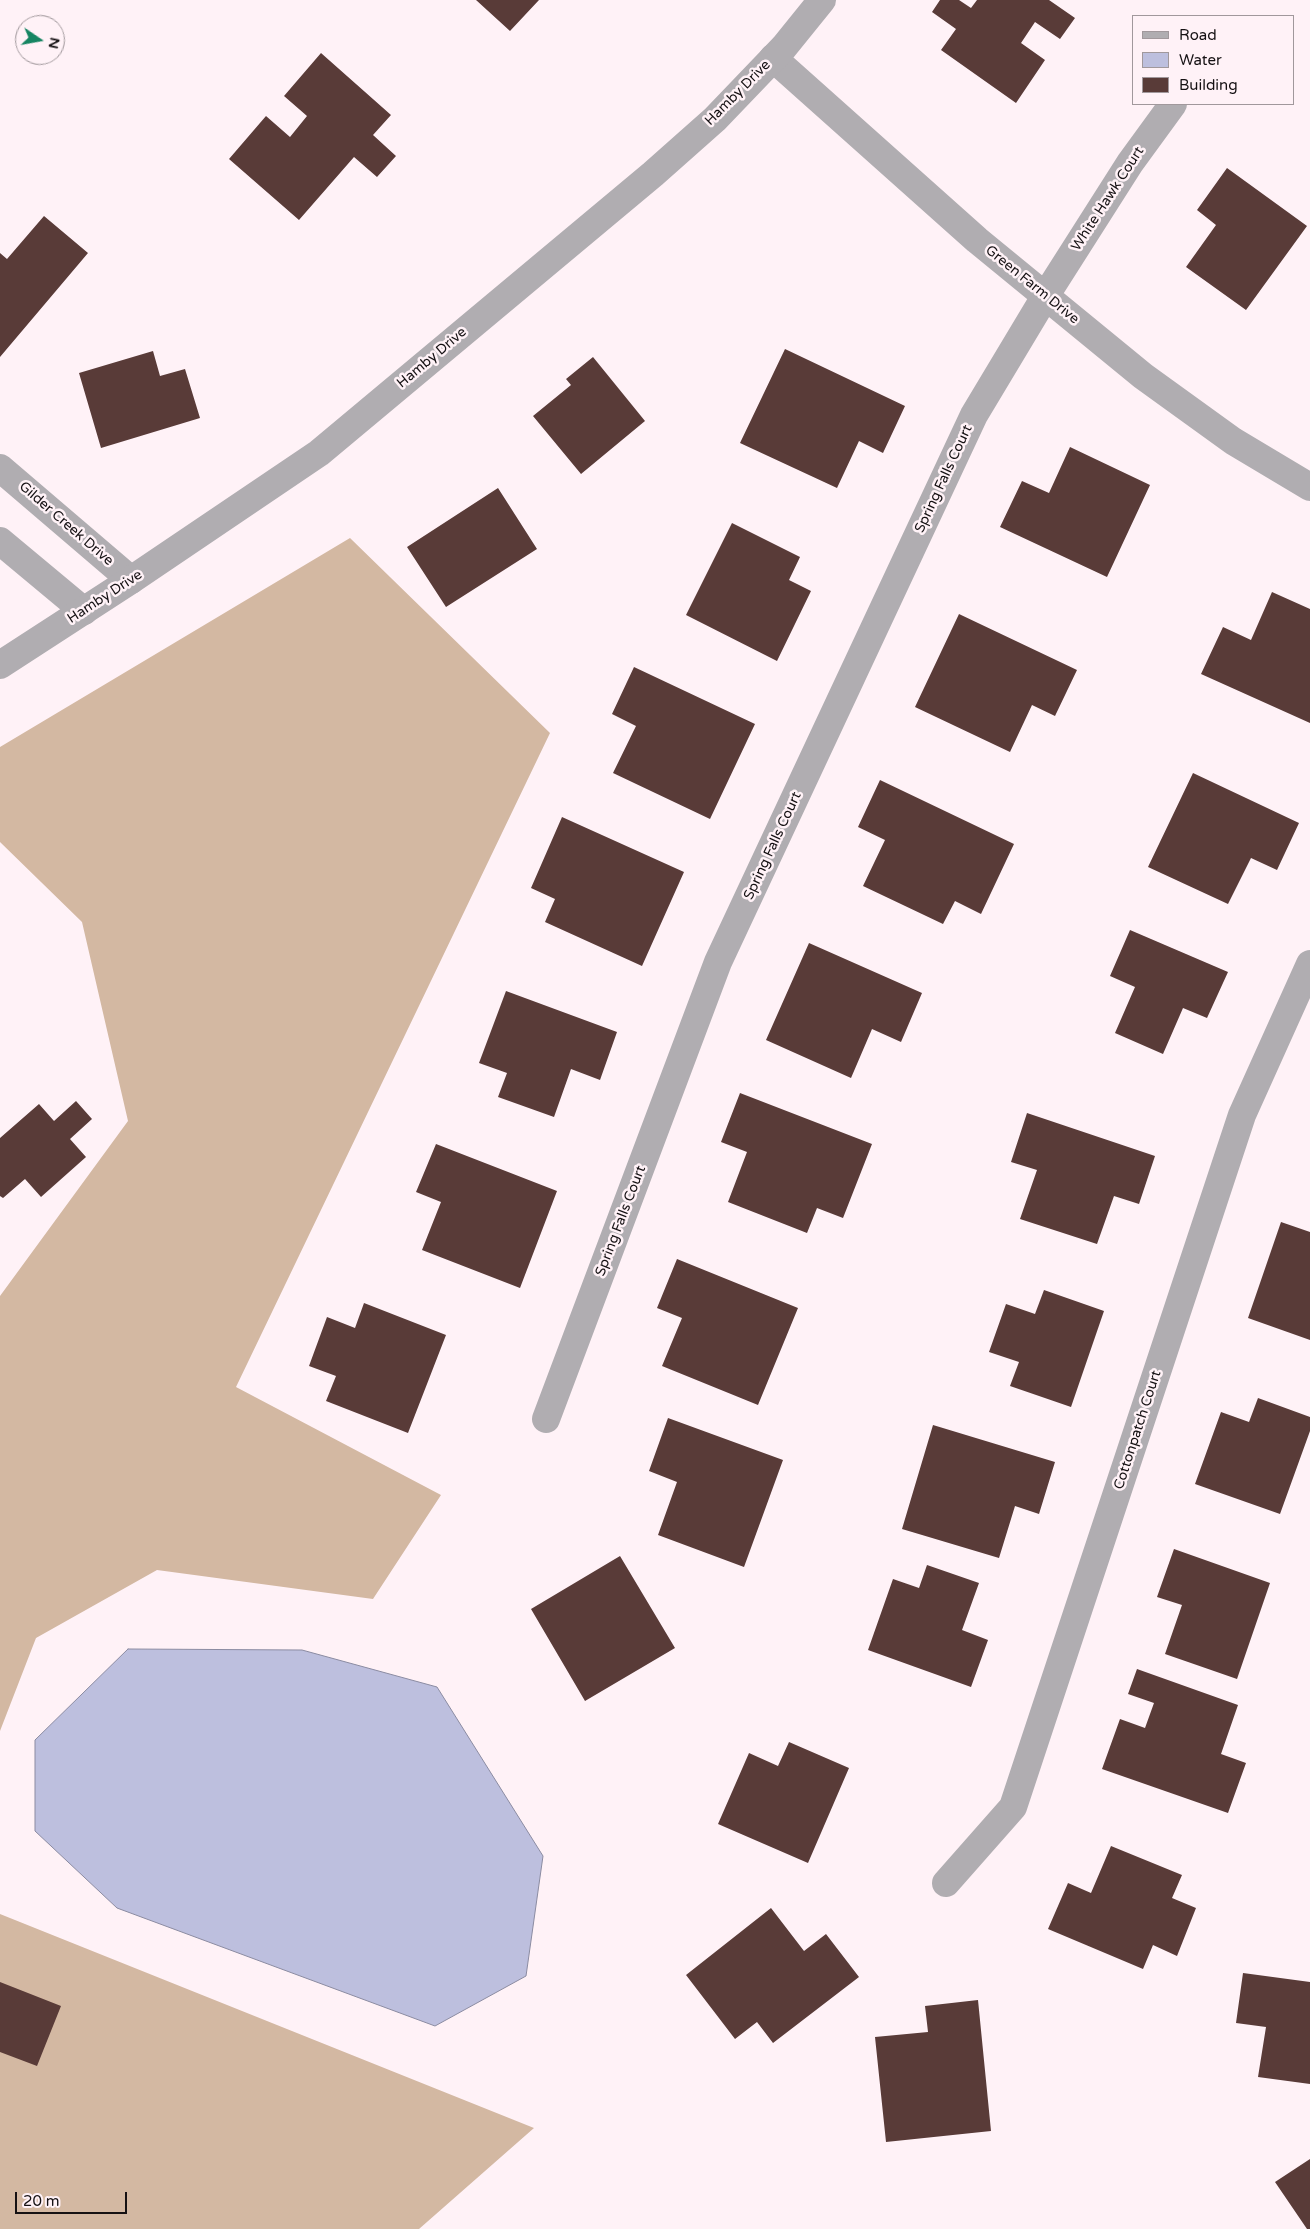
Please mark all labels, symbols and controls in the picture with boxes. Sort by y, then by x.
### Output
north arrow [15,15,65,65]
legend [1132,15,1295,105]
text: Road [1179,26,1217,44]
text: N [45,36,64,50]
text: Water [1179,51,1222,69]
street label: Hamby Drive [702,57,774,129]
text: Building [1179,76,1238,94]
street label: White Hawk Court [1068,144,1148,254]
street label: Green Farm Drive [982,242,1082,328]
street label: Hamby Drive [394,324,470,392]
street label: Spring Falls Court [912,422,976,536]
street label: Gilder Creek Drive [15,478,117,570]
street label: Hamby Drive [65,567,145,627]
street label: Spring Falls Court [741,789,805,903]
street label: Spring Falls Court [592,1163,650,1279]
street label: Cottonpatch Court [1111,1368,1165,1492]
scale bar [18,2182,130,2214]
text: 20 m [23,2192,60,2210]

